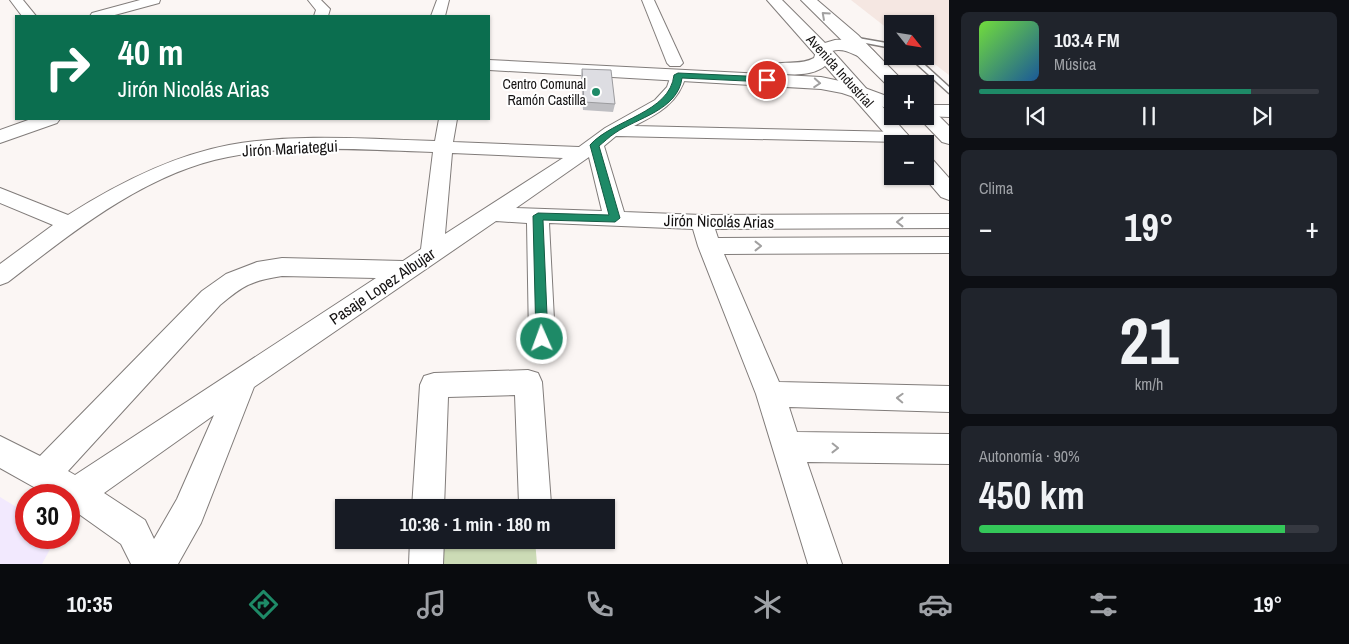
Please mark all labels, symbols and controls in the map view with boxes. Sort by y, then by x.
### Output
one-way arrow [821,12,830,21]
north arrow [884,15,934,65]
map controls [884,15,934,185]
text: 103.4 FM [1054,27,1120,53]
text: 40 m [118,29,183,76]
street label: Avenida Industrial [802,30,878,111]
icon: right [35,35,100,100]
text: Música [1054,53,1096,75]
pin [746,59,788,101]
icon: arrive [753,66,781,94]
text: Jirón Nicolás Arias [118,74,269,104]
place label: Centro Comunal Ramón Castilla [502,75,587,109]
button: + [884,75,934,125]
one-way arrow [813,77,821,88]
marker: Centro Comunal Ramón Castilla [590,86,602,98]
icon: previous [1022,102,1050,130]
icon: pause [1135,102,1163,130]
icon: next [1248,102,1276,130]
street label: Jirón Mariategui [242,135,338,161]
button: − [884,135,934,185]
text: Clima [979,177,1013,199]
text: 19° [1124,202,1174,253]
street label: Jirón Nicolás Arias [664,209,774,233]
text: − [979,209,992,247]
text: + [1306,209,1319,247]
one-way arrow [896,217,904,227]
one-way arrow [754,241,762,251]
street label: Pasaje Lopez Albujar [325,242,440,330]
text: 21 [1119,297,1179,384]
position arrow [515,312,567,364]
text: km/h [1135,373,1163,395]
one-way arrow [896,392,904,403]
one-way arrow [832,442,840,453]
text: Autonomía · 90% [979,445,1080,467]
text: 450 km [979,470,1085,521]
speed limit sign: 30 [15,484,80,549]
text: 10:36 · 1 min · 180 m [400,511,550,537]
icon: directions [246,587,281,622]
icon: music [414,587,449,622]
icon: phone [582,587,617,622]
icon: climate [750,587,785,622]
icon: car [918,587,953,622]
icon: filters [1086,587,1121,622]
text: 10:35 [66,589,113,619]
text: 19° [1254,589,1282,619]

